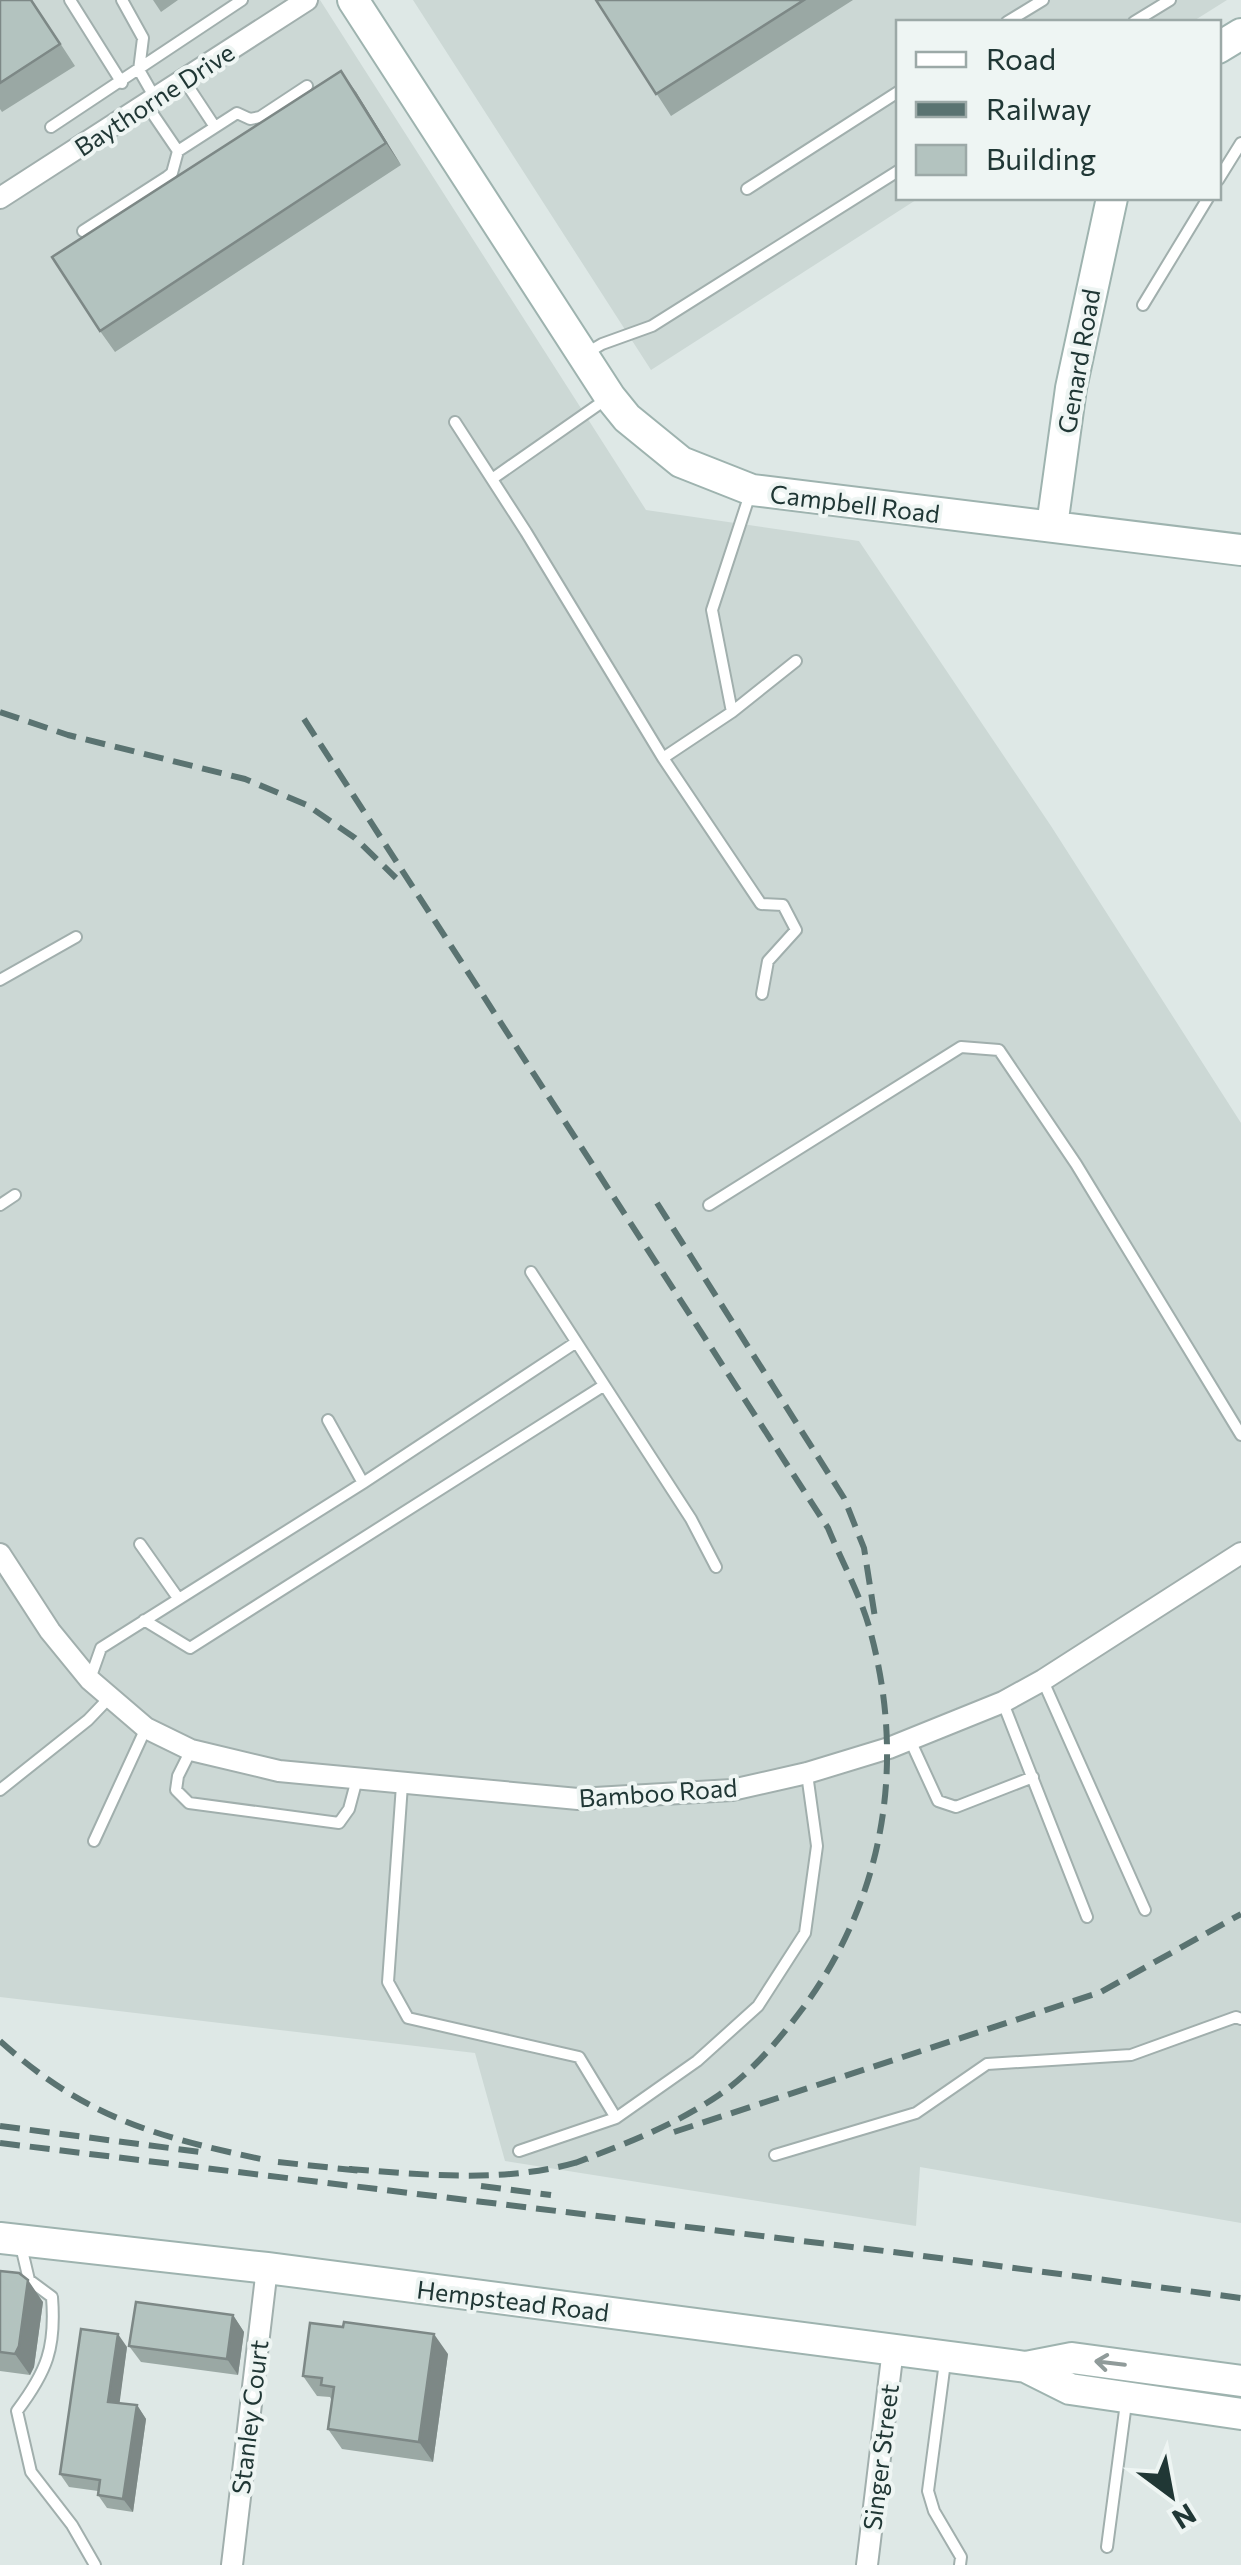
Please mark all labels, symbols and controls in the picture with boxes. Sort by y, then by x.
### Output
legend [896,20,1221,200]
street label: Baythorne Drive [69,36,239,162]
text: Road [986,39,1056,76]
text: Railway [986,89,1092,126]
text: Building [986,139,1096,176]
street label: Genard Road [1051,286,1105,436]
street label: Campbell Road [768,478,942,528]
street label: Bamboo Road [578,1771,738,1813]
street label: Hempstead Road [415,2273,611,2327]
street label: Stanley Court [225,2338,273,2496]
one-way arrow [1094,2354,1126,2372]
street label: Singer Street [856,2382,904,2532]
north arrow [1121,2445,1221,2545]
text: N [1167,2497,1203,2537]

